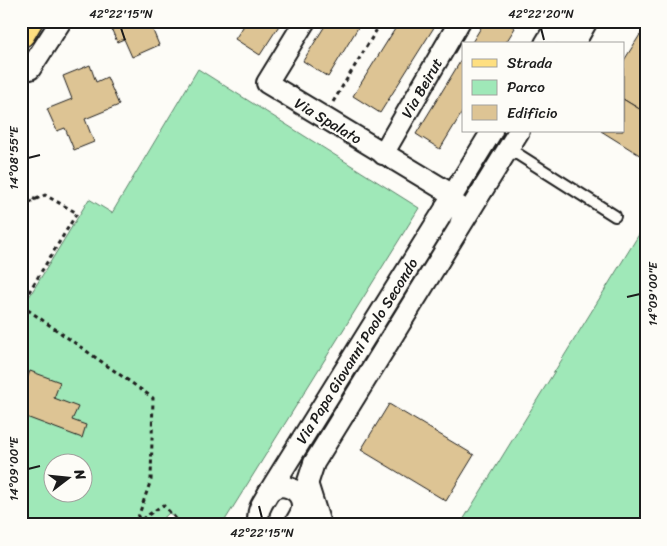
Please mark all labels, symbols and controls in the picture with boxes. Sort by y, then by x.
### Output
text: 42°22'15"N [89,3,154,25]
text: 42°22'20"N [508,3,575,25]
legend [462,42,624,132]
text: Strada [507,50,553,76]
street label: Via Beirut [394,52,450,123]
text: Parco [507,74,545,100]
street label: Via Spalato [289,91,367,152]
text: Edificio [507,100,558,126]
text: 14°08'55"E [3,125,25,190]
street label: Via Papa Giovanni Paolo Secondo [289,253,425,449]
text: 14°09'00"E [642,261,664,326]
text: 14°09'00"E [3,436,25,501]
north arrow [42,454,92,504]
text: N [66,465,93,483]
text: 42°22'15"N [230,522,295,544]

